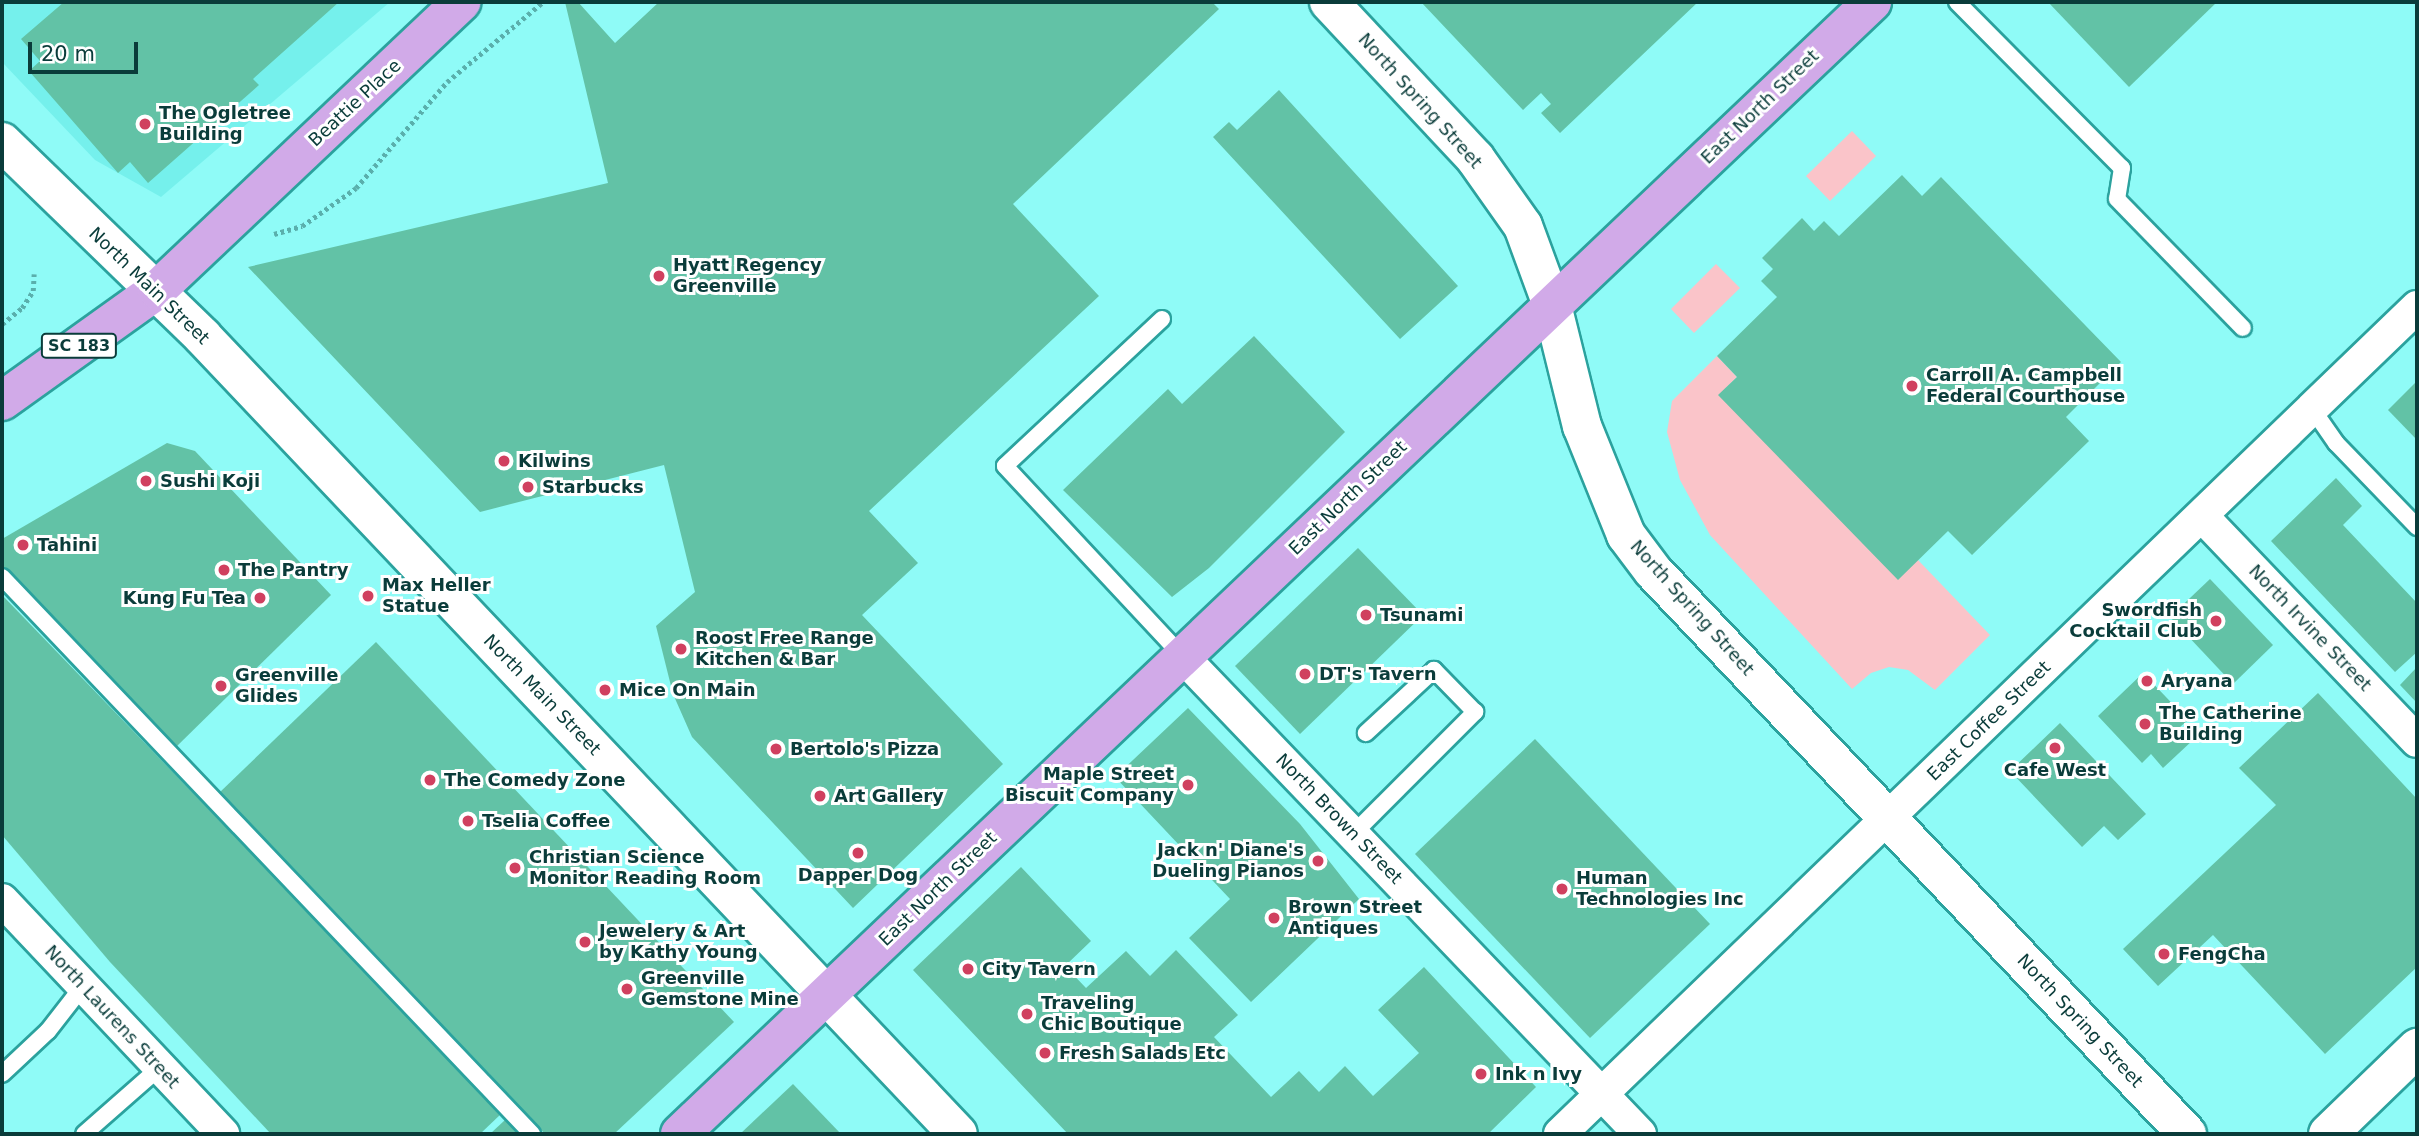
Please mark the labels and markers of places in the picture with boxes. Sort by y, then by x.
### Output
place label: The Ogletree Building [159,103,291,146]
marker: The Ogletree Building [137,116,153,132]
place label: Hyatt Regency Greenville [673,255,822,298]
marker: Hyatt Regency Greenville [651,268,667,284]
place label: Carroll A. Campbell Federal Courthouse [1926,365,2125,408]
marker: Carroll A. Campbell Federal Courthouse [1904,378,1920,394]
place label: Kilwins [518,450,591,472]
marker: Kilwins [496,453,512,469]
place label: Sushi Koji [160,470,260,492]
marker: Sushi Koji [138,473,154,489]
place label: Starbucks [542,476,644,498]
marker: Starbucks [520,479,536,495]
place label: Tahini [37,534,97,556]
marker: Tahini [15,537,31,553]
place label: The Pantry [238,559,348,581]
marker: The Pantry [216,562,232,578]
place label: Max Heller Statue [382,575,491,618]
place label: Kung Fu Tea [123,587,246,609]
marker: Max Heller Statue [360,588,376,604]
marker: Kung Fu Tea [252,590,268,606]
place label: Swordfish Cocktail Club [2069,600,2202,642]
place label: Tsunami [1380,604,1463,626]
marker: Tsunami [1358,607,1374,623]
marker: Swordfish Cocktail Club [2208,613,2224,629]
place label: Roost Free Range Kitchen & Bar [695,628,874,670]
marker: Roost Free Range Kitchen & Bar [673,641,689,657]
place label: DT's Tavern [1319,663,1436,685]
place label: Greenville Glides [235,665,338,708]
marker: DT's Tavern [1297,666,1313,682]
place label: Aryana [2161,670,2233,692]
marker: Aryana [2139,673,2155,689]
marker: Greenville Glides [213,678,229,694]
place label: Mice On Main [619,679,756,701]
marker: Mice On Main [597,682,613,698]
place label: The Catherine Building [2159,703,2302,746]
marker: The Catherine Building [2137,716,2153,732]
place label: Bertolo's Pizza [790,738,939,760]
marker: Cafe West [2047,740,2063,756]
marker: Bertolo's Pizza [768,741,784,757]
place label: Cafe West [2004,759,2106,781]
place label: Maple Street Biscuit Company [1005,764,1174,806]
place label: The Comedy Zone [444,769,625,791]
marker: The Comedy Zone [422,772,438,788]
marker: Maple Street Biscuit Company [1180,777,1196,793]
place label: Art Gallery [834,785,944,807]
marker: Art Gallery [812,788,828,804]
place label: Tselia Coffee [482,810,610,832]
marker: Tselia Coffee [460,813,476,829]
place label: Jack n' Diane's Dueling Pianos [1152,840,1304,882]
marker: Dapper Dog [850,845,866,861]
place label: Christian Science Monitor Reading Room [529,847,761,890]
marker: Jack n' Diane's Dueling Pianos [1310,853,1326,869]
marker: Christian Science Monitor Reading Room [507,860,523,876]
place label: Dapper Dog [798,864,918,886]
place label: Human Technologies Inc [1576,868,1744,910]
marker: Human Technologies Inc [1554,881,1570,897]
place label: Brown Street Antiques [1288,897,1422,940]
marker: Brown Street Antiques [1266,910,1282,926]
place label: Jewelery & Art by Kathy Young [599,921,758,964]
marker: Jewelery & Art by Kathy Young [577,934,593,950]
place label: FengCha [2178,943,2266,965]
marker: FengCha [2156,946,2172,962]
place label: City Tavern [982,958,1096,980]
marker: City Tavern [960,961,976,977]
place label: Greenville Gemstone Mine [641,968,799,1010]
marker: Greenville Gemstone Mine [619,981,635,997]
place label: Traveling Chic Boutique [1041,993,1182,1036]
marker: Traveling Chic Boutique [1019,1006,1035,1022]
place label: Fresh Salads Etc [1059,1042,1226,1064]
marker: Fresh Salads Etc [1037,1045,1053,1061]
place label: Ink n Ivy [1495,1063,1582,1085]
marker: Ink n Ivy [1473,1066,1489,1082]

